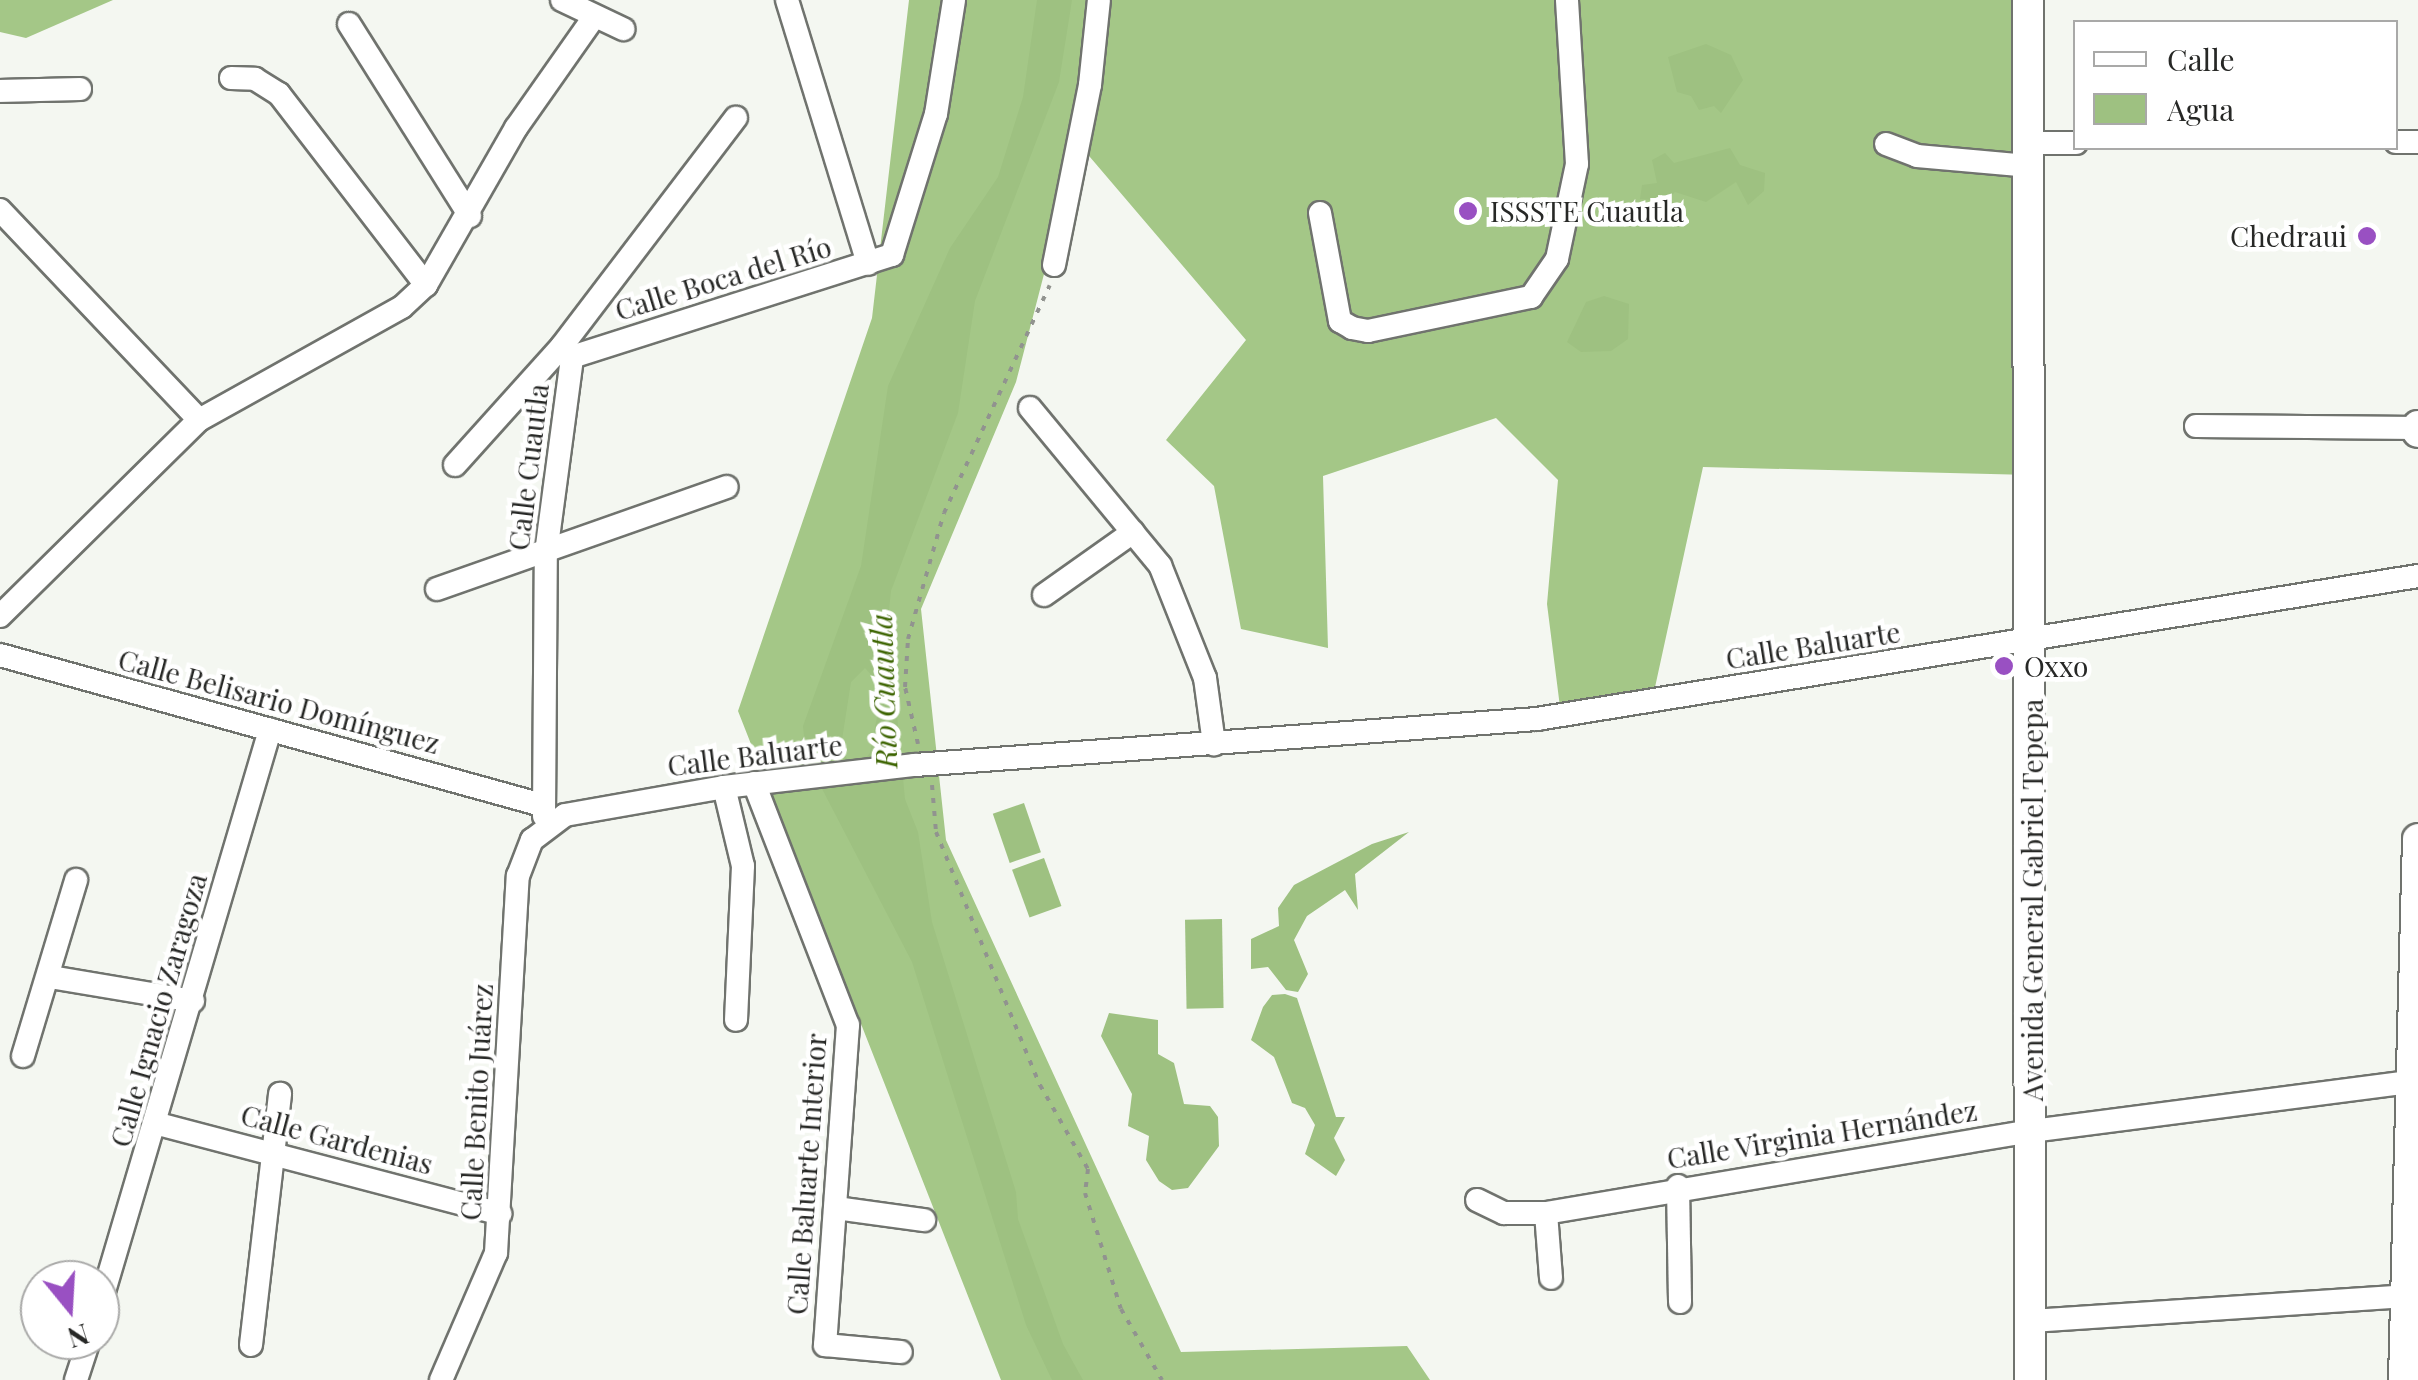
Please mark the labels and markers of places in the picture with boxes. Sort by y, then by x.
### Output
place label: ISSSTE Cuautla [1490,194,1684,228]
marker: ISSSTE Cuautla [1455,198,1481,224]
place label: Chedraui [2230,219,2347,253]
marker: Chedraui [2356,225,2378,247]
place label: Oxxo [2024,649,2088,683]
marker: Oxxo [1993,655,2015,677]

